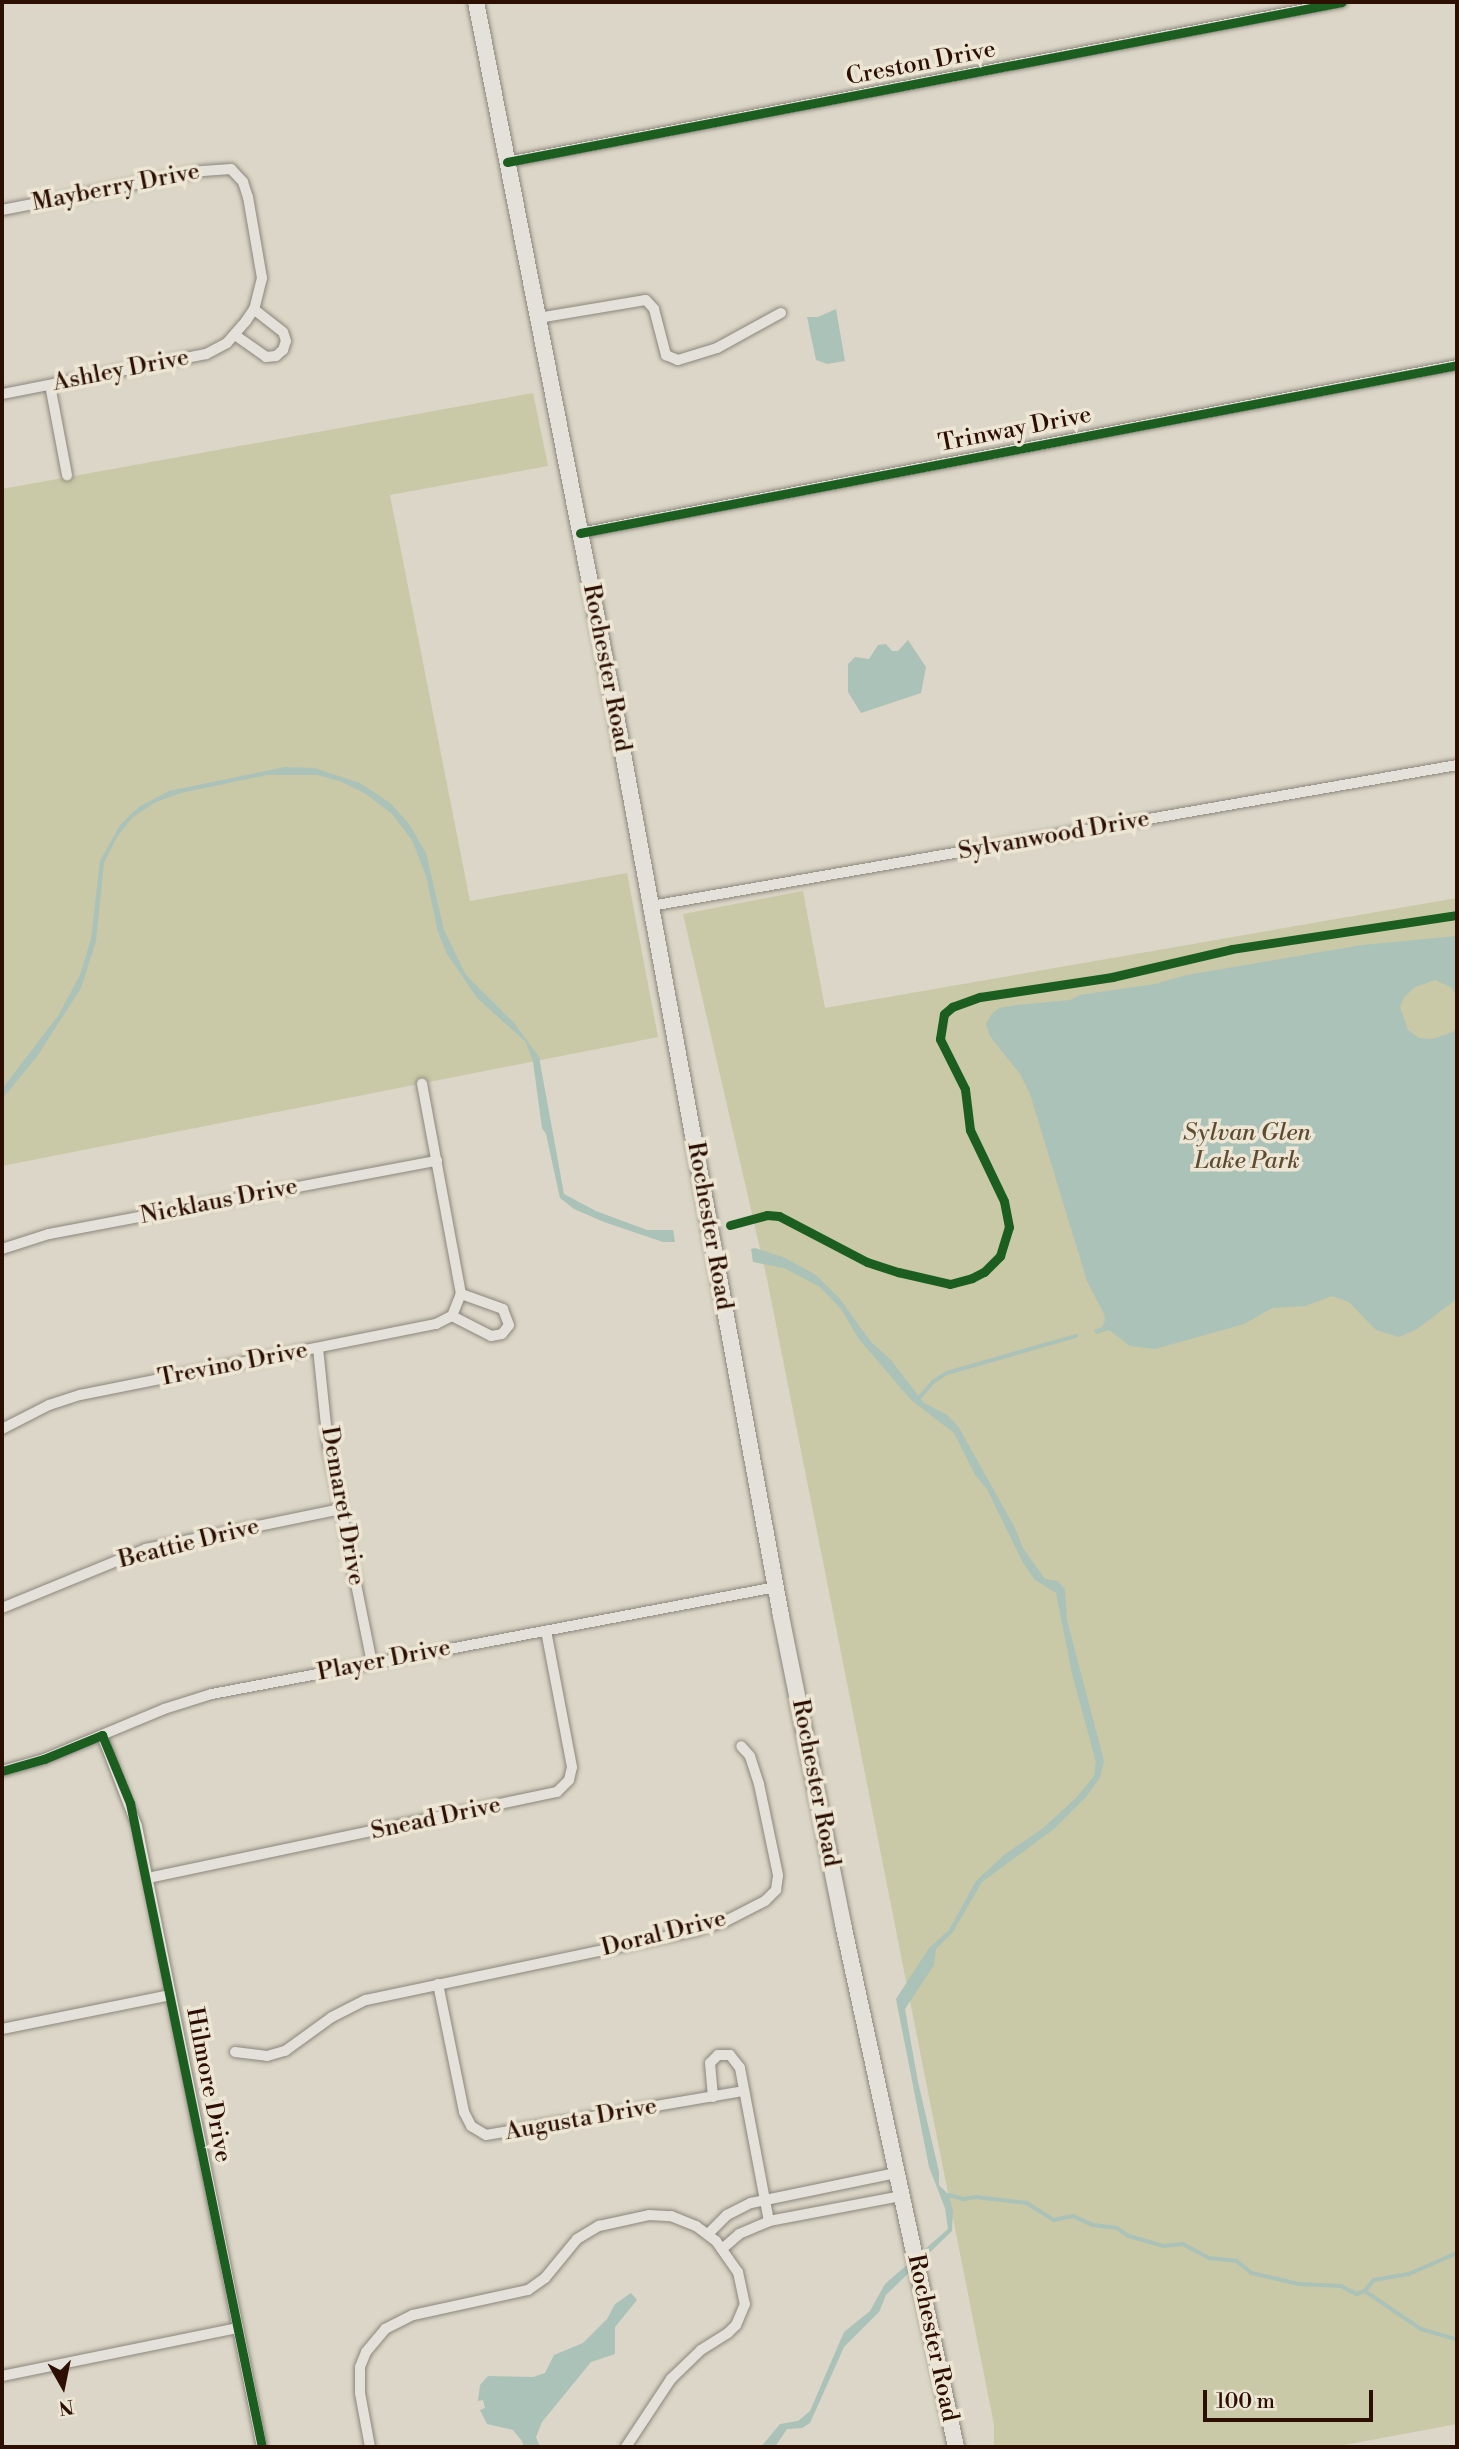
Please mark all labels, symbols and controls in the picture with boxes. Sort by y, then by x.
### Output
street label: Creston Drive [844,35,998,93]
street label: Mayberry Drive [30,158,202,218]
street label: Ashley Drive [50,344,192,398]
street label: Trinway Drive [936,401,1094,459]
street label: Rochester Road [576,582,636,754]
street label: Sylvanwood Drive [956,805,1152,867]
park label: Sylvan Glen Lake Park [1183,1120,1311,1176]
street label: Rochester Road [680,1140,738,1312]
street label: Nicklaus Drive [138,1173,300,1231]
street label: Trevino Drive [156,1336,310,1394]
street label: Demaret Drive [314,1424,370,1588]
street label: Beattie Drive [116,1513,262,1575]
street label: Player Drive [315,1634,453,1688]
street label: Rochester Road [785,1697,845,1869]
street label: Snead Drive [368,1791,504,1847]
street label: Doral Drive [599,1905,729,1963]
street label: Hilmore Drive [179,2005,237,2165]
street label: Augusta Drive [503,2092,659,2148]
street label: Rochester Road [900,2252,964,2424]
north arrow [28,2351,98,2421]
scale bar [1207,2376,1377,2420]
text: 100 m [1216,2389,1275,2415]
text: N [57,2394,76,2420]

